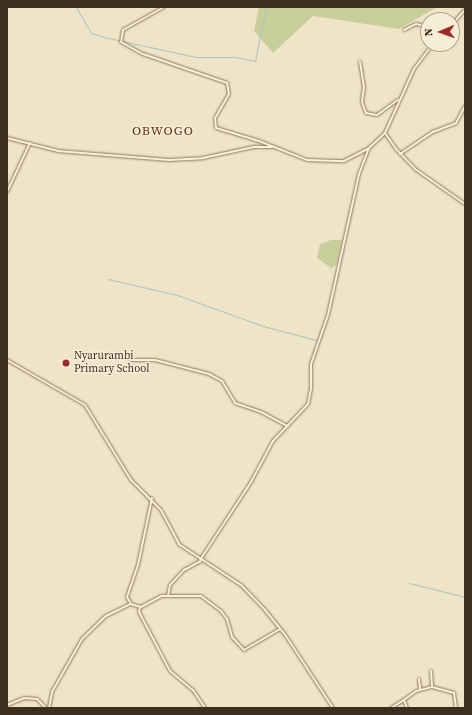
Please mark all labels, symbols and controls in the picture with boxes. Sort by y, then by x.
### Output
north arrow [420,12,460,52]
text: N [421,28,436,37]
district label: OBWOGO [132,123,194,139]
place label: Nyarurambi Primary School [74,350,149,376]
marker: Nyarurambi Primary School [61,358,71,368]

